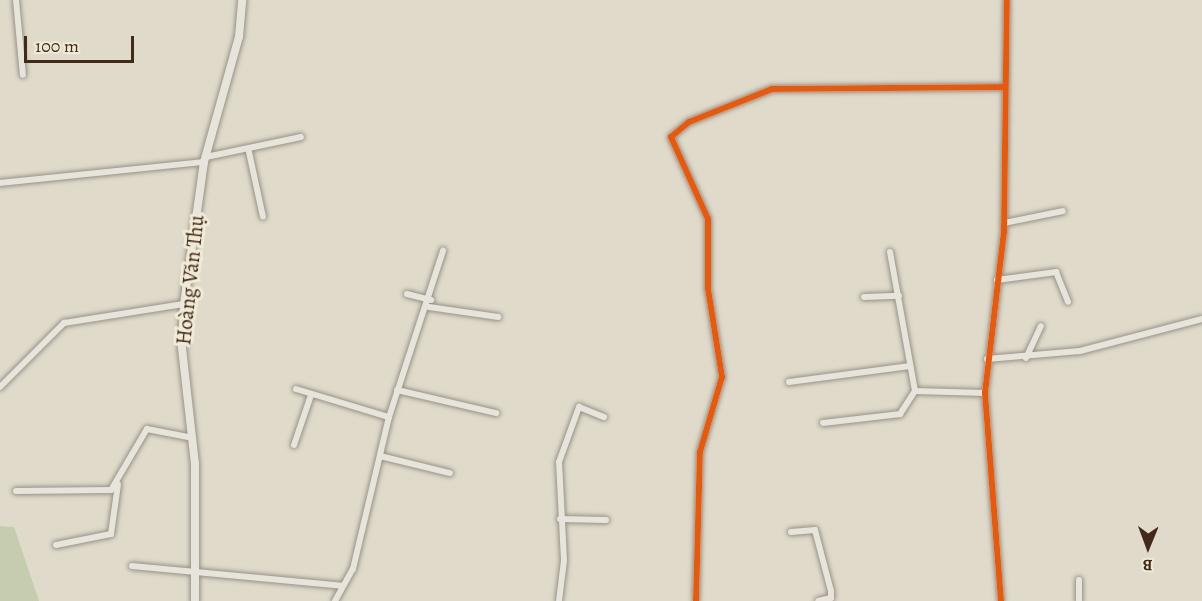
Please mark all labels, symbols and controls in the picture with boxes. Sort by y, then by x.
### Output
scale bar [27,24,136,62]
text: 100 m [35,34,79,58]
street label: Hoàng Văn Thụ [171,214,209,346]
north arrow [1118,517,1178,577]
text: B [1142,554,1153,576]

